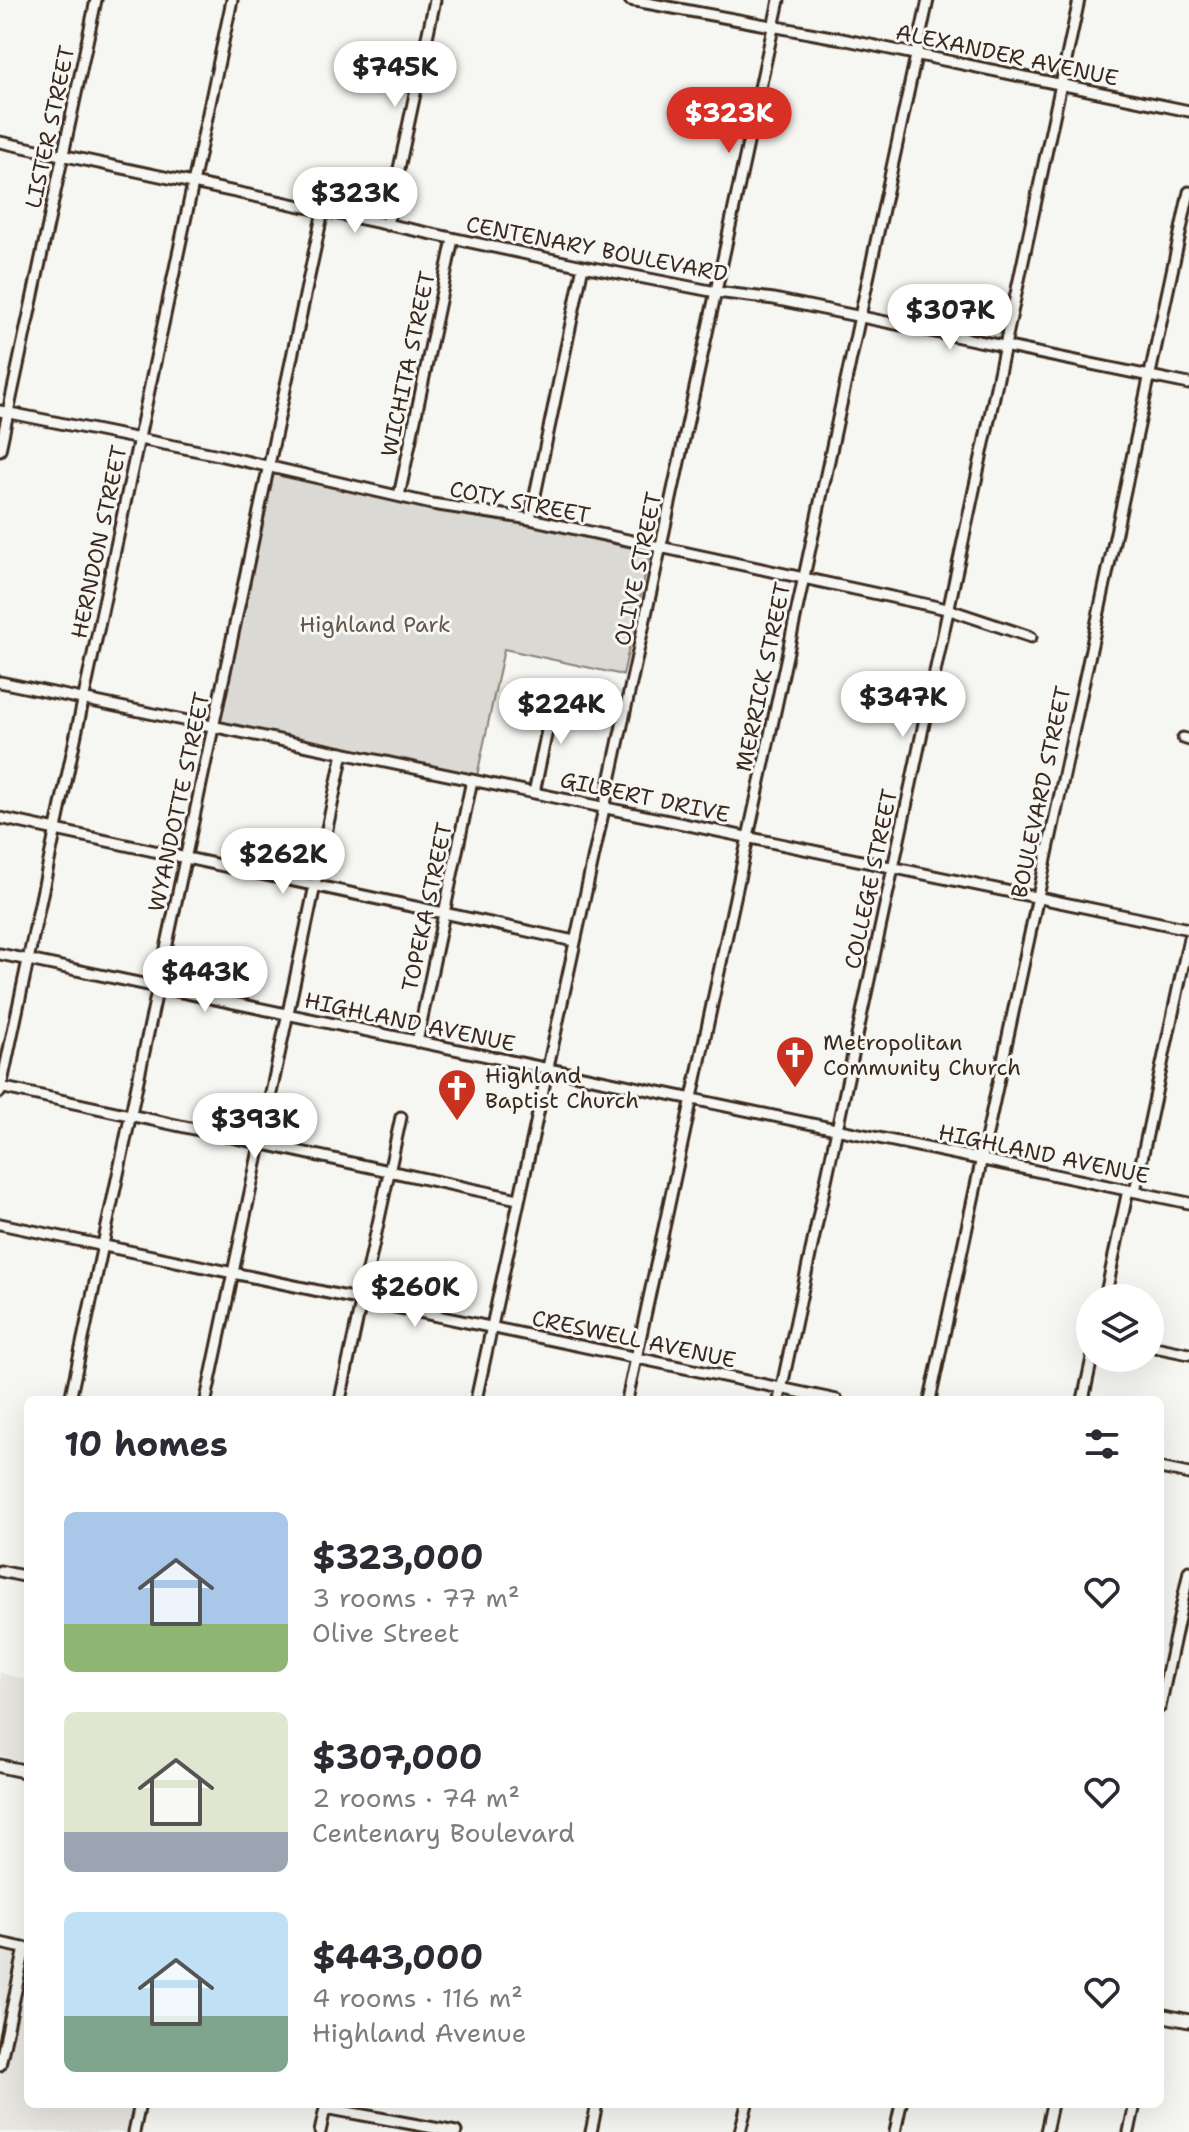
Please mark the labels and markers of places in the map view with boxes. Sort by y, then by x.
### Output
pin: $745K [339,41,451,109]
pin: $323K [673,87,785,155]
pin: $323K [299,167,411,235]
pin: $307K [894,284,1006,352]
pin: $347K [847,671,959,739]
pin: $224K [505,678,617,746]
pin: $262K [227,828,339,896]
pin: $443K [149,946,261,1014]
place label: Metropolitan Community Church [823,1028,1021,1082]
church icon: Metropolitan Community Church [774,1034,816,1089]
place label: Highland Baptist Church [485,1061,639,1115]
church icon: Highland Baptist Church [436,1067,478,1122]
pin: $393K [199,1093,311,1161]
pin: $260K [359,1261,471,1329]

